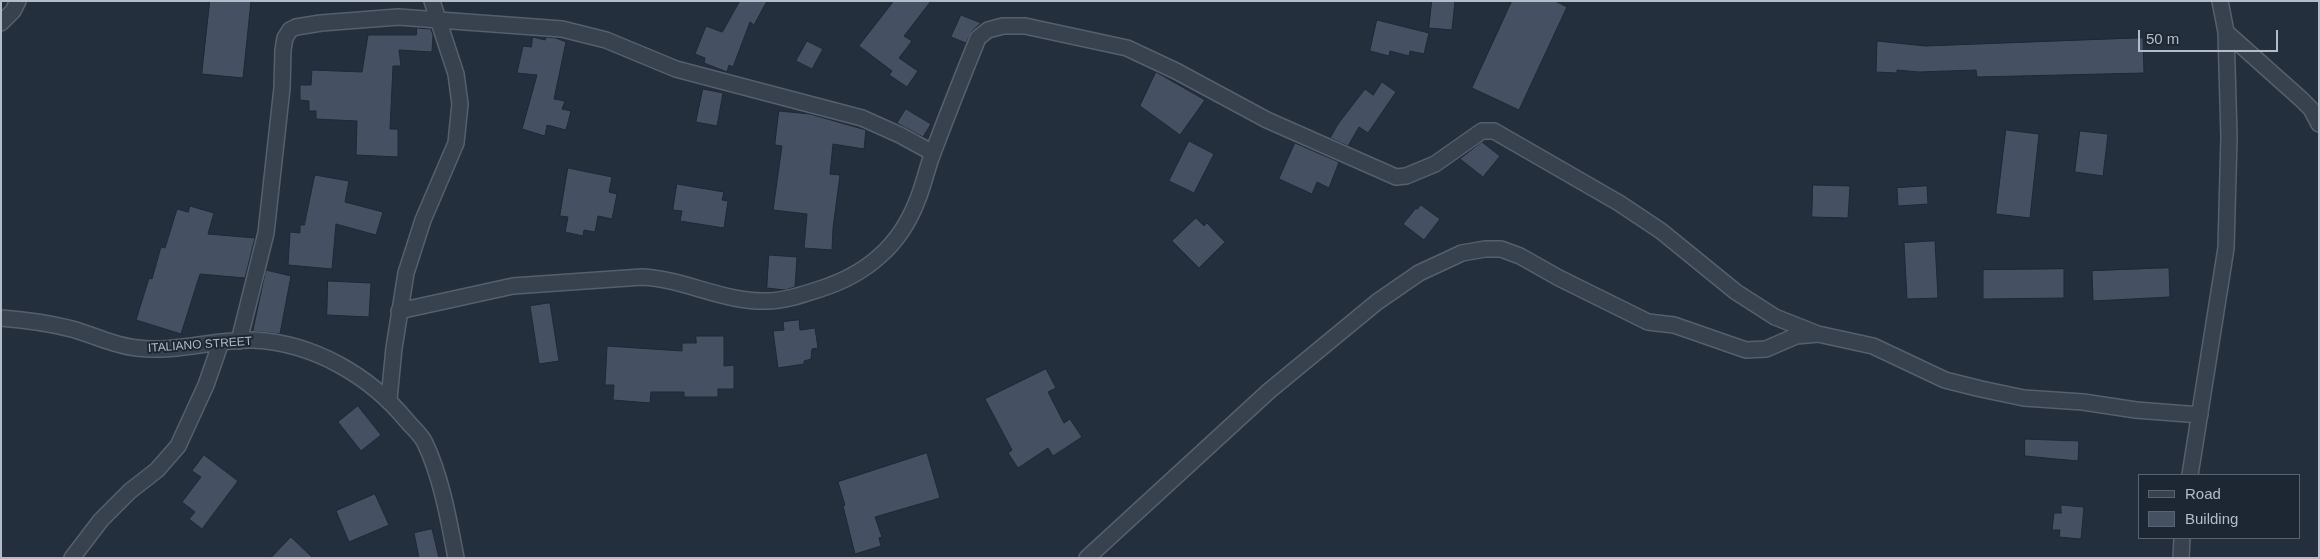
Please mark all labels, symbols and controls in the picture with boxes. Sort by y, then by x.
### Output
scale bar [2140,20,2280,52]
text: 50 m [2146,30,2179,47]
street label: ITALIANO STREET [147,334,253,356]
legend [2138,474,2300,539]
text: Road [2185,485,2221,502]
text: Building [2185,510,2238,527]

